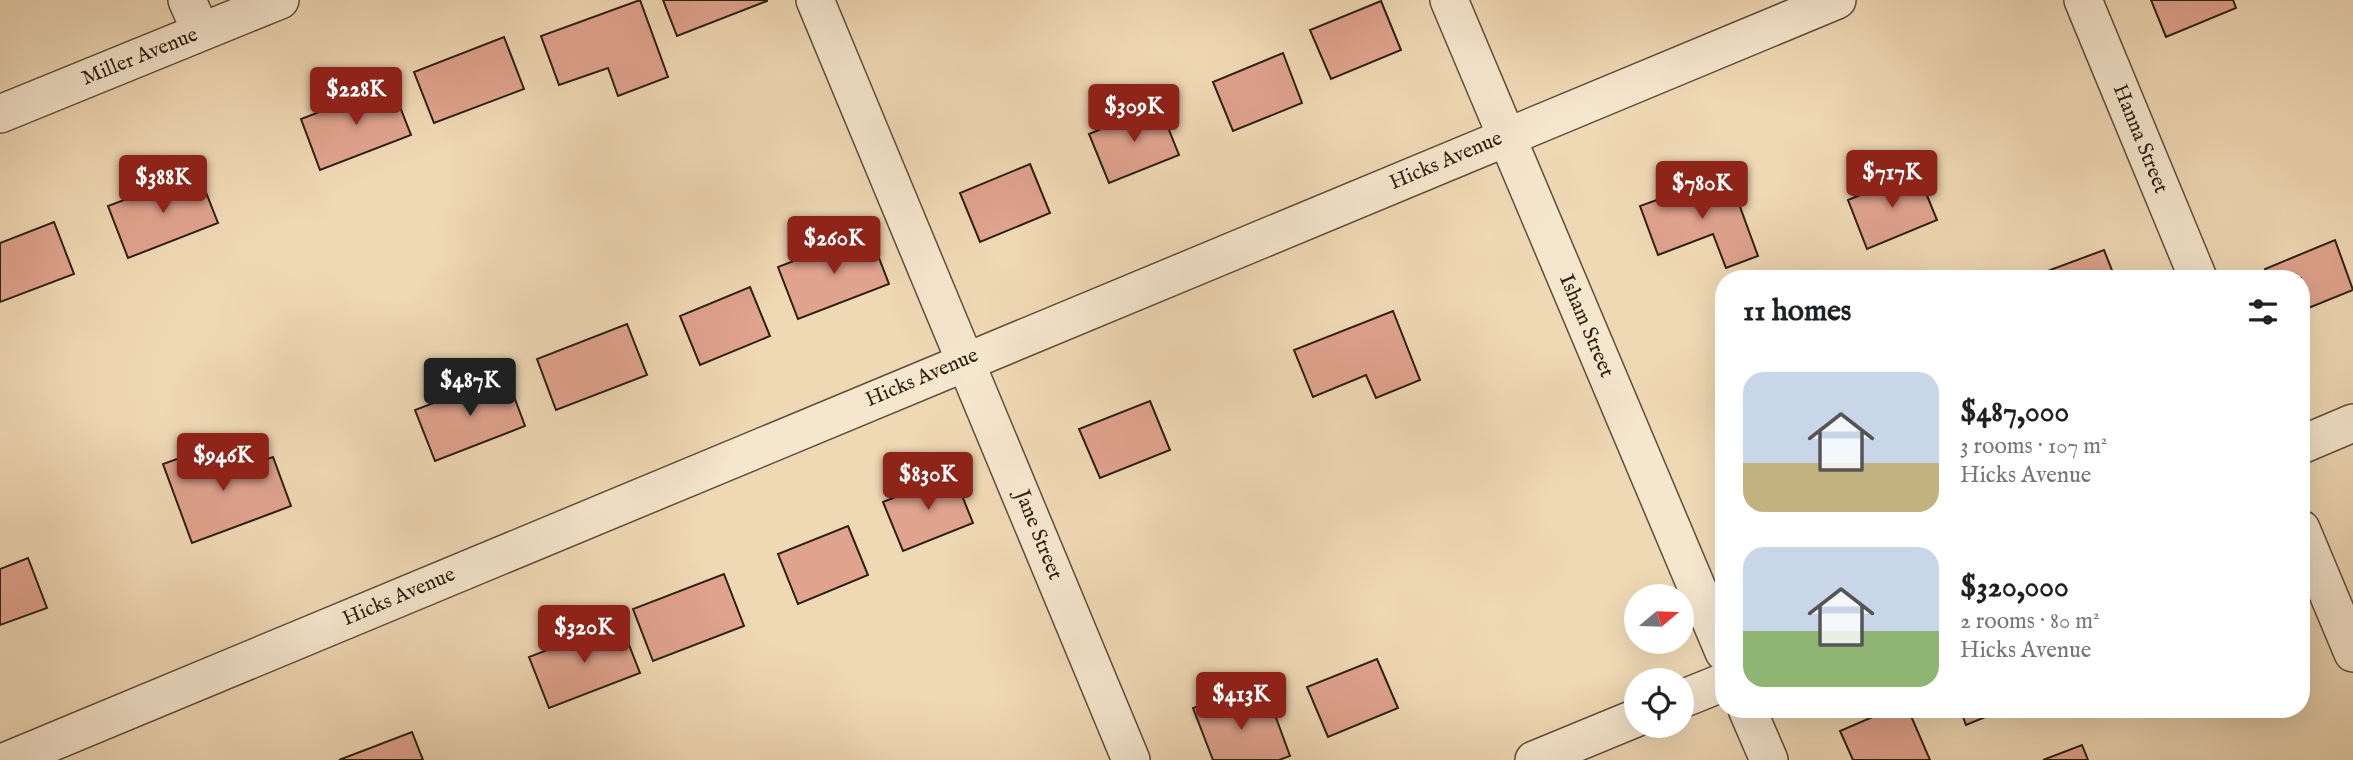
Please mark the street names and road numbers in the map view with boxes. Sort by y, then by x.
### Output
street label: Miller Avenue [78,21,202,93]
street label: Hanna Street [2106,80,2174,198]
street label: Hicks Avenue [1386,125,1507,197]
street label: Isham Street [1552,270,1620,382]
street label: Hicks Avenue [862,342,983,414]
street label: Jane Street [1007,484,1068,584]
street label: Hicks Avenue [339,561,460,633]

